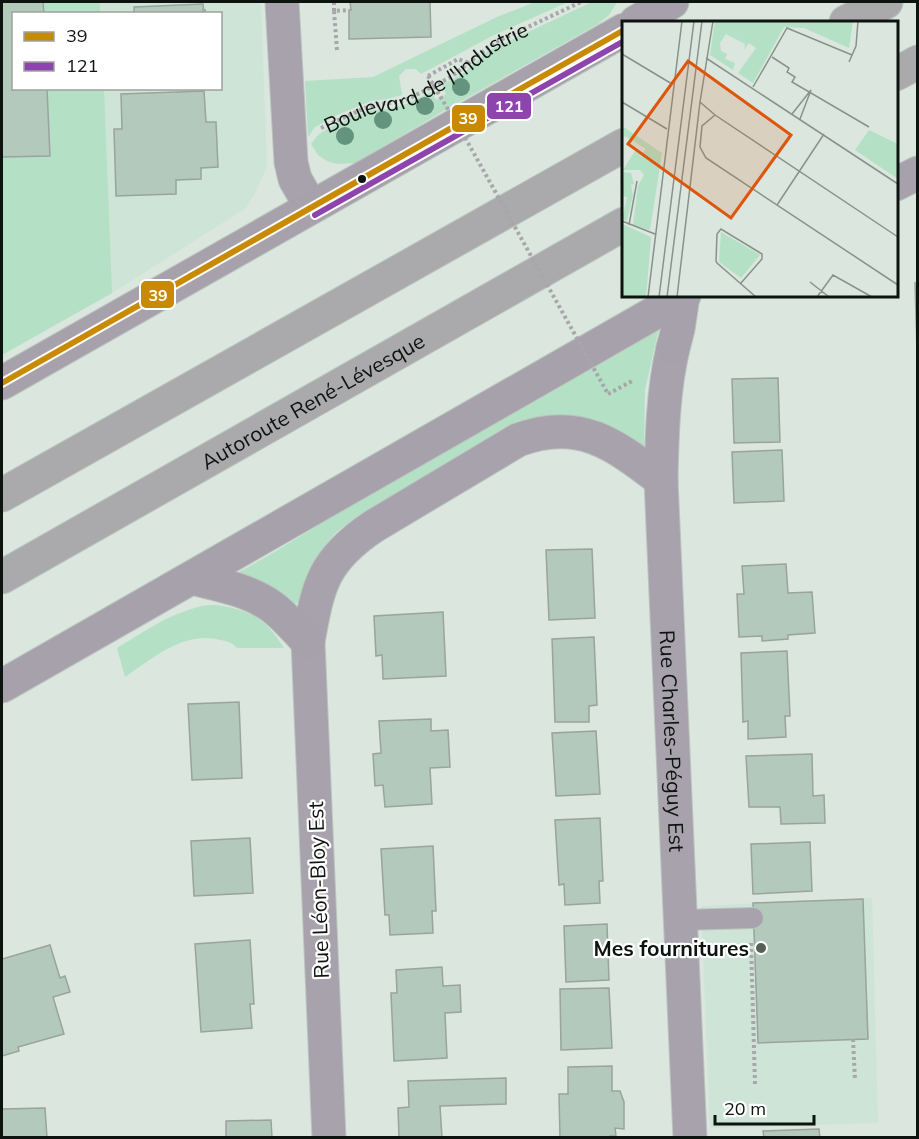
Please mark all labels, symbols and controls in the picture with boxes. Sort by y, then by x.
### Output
legend [12,12,222,90]
street label: Boulevard de l'Industrie [320,16,532,138]
inset map [622,21,898,297]
text: 39 [66,24,88,47]
text: 121 [66,54,98,77]
line badge: 121 [486,92,532,120]
text: 121 [495,96,523,116]
line badge: 39 [451,104,486,133]
text: 39 [458,108,478,128]
unlabelled marker [356,173,368,185]
line badge: 39 [140,280,175,309]
text: 39 [148,285,168,305]
street label: Autoroute René-Lévesque [196,327,429,475]
street label: Rue Charles-Péguy Est [655,629,690,853]
street label: Rue Léon-Bloy Est [302,801,334,979]
place label: Mes fournitures [594,935,749,961]
marker: Mes fournitures [754,941,768,955]
scale bar [715,1088,814,1126]
text: 20 m [724,1097,766,1120]

